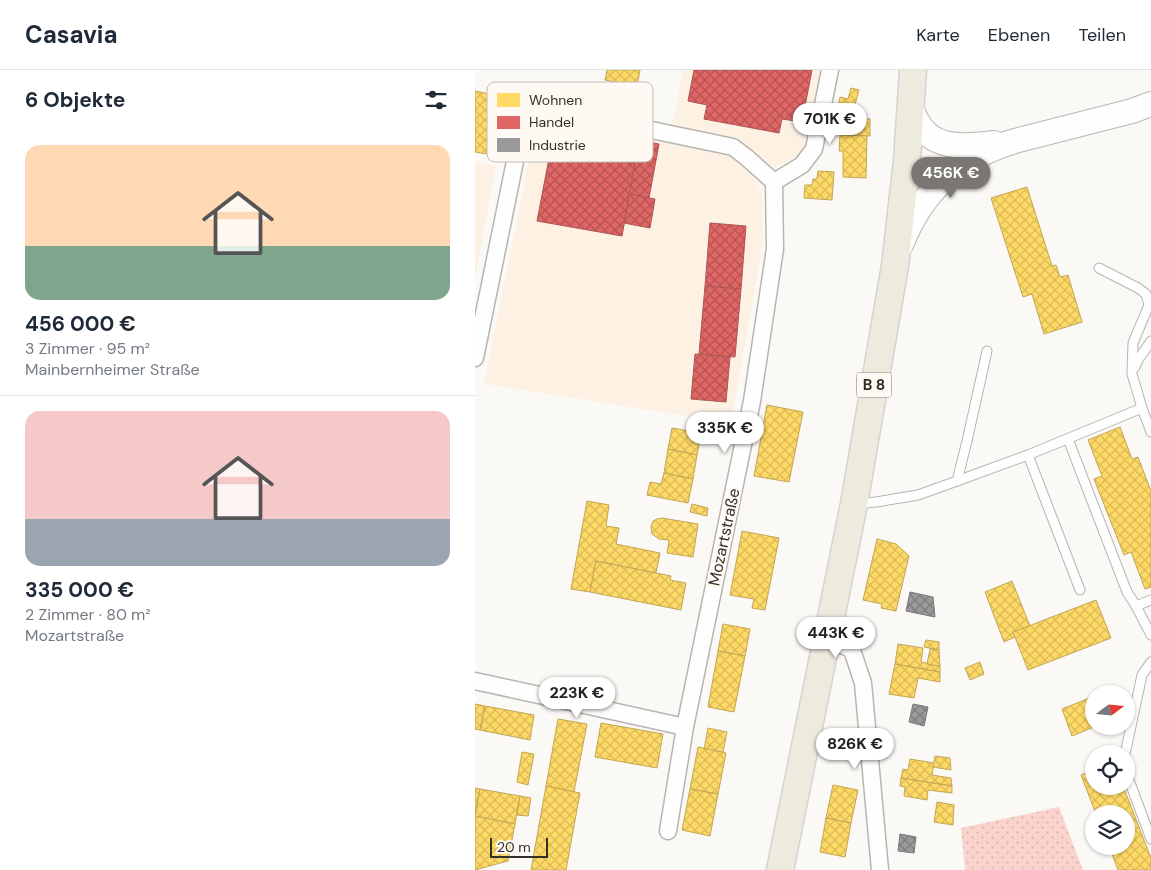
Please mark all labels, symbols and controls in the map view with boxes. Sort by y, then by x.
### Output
text: Casavia [25,19,117,50]
text: Karte [916,23,960,47]
text: Ebenen [988,23,1050,47]
text: Teilen [1078,23,1126,47]
legend [487,82,653,162]
text: 6 Objekte [25,86,125,114]
icon: filters [422,86,450,114]
text: Wohnen [529,91,582,109]
pin: 701K € [789,102,871,145]
text: 701K € [804,108,856,129]
text: Handel [529,113,574,131]
text: Industrie [529,136,586,154]
pin: 456K € [910,156,992,199]
text: 456K € [922,162,980,183]
icon: home [193,178,283,268]
text: 456 000 € [25,310,136,338]
text: 3 Zimmer · 95 m² [25,338,150,359]
text: Mainbernheimer Straße [25,359,200,380]
road number: B 8 [857,372,891,398]
pin: 335K € [684,412,766,454]
text: 335K € [697,417,753,438]
icon: home [193,443,283,533]
street label: Mozartstraße [703,486,745,588]
text: 335 000 € [25,576,134,604]
text: 2 Zimmer · 80 m² [25,604,151,625]
pin: 443K € [795,616,877,659]
text: 443K € [807,622,865,643]
text: Mozartstraße [25,625,124,646]
pin: 223K € [536,676,618,719]
text: 223K € [550,682,604,703]
north arrow [1085,685,1135,735]
map controls [1085,685,1135,855]
pin: 826K € [814,728,896,770]
text: 826K € [827,733,883,754]
button: locate [1085,745,1135,795]
button: layers [1085,805,1135,855]
scale bar [490,835,547,858]
text: 20 m [497,838,531,856]

